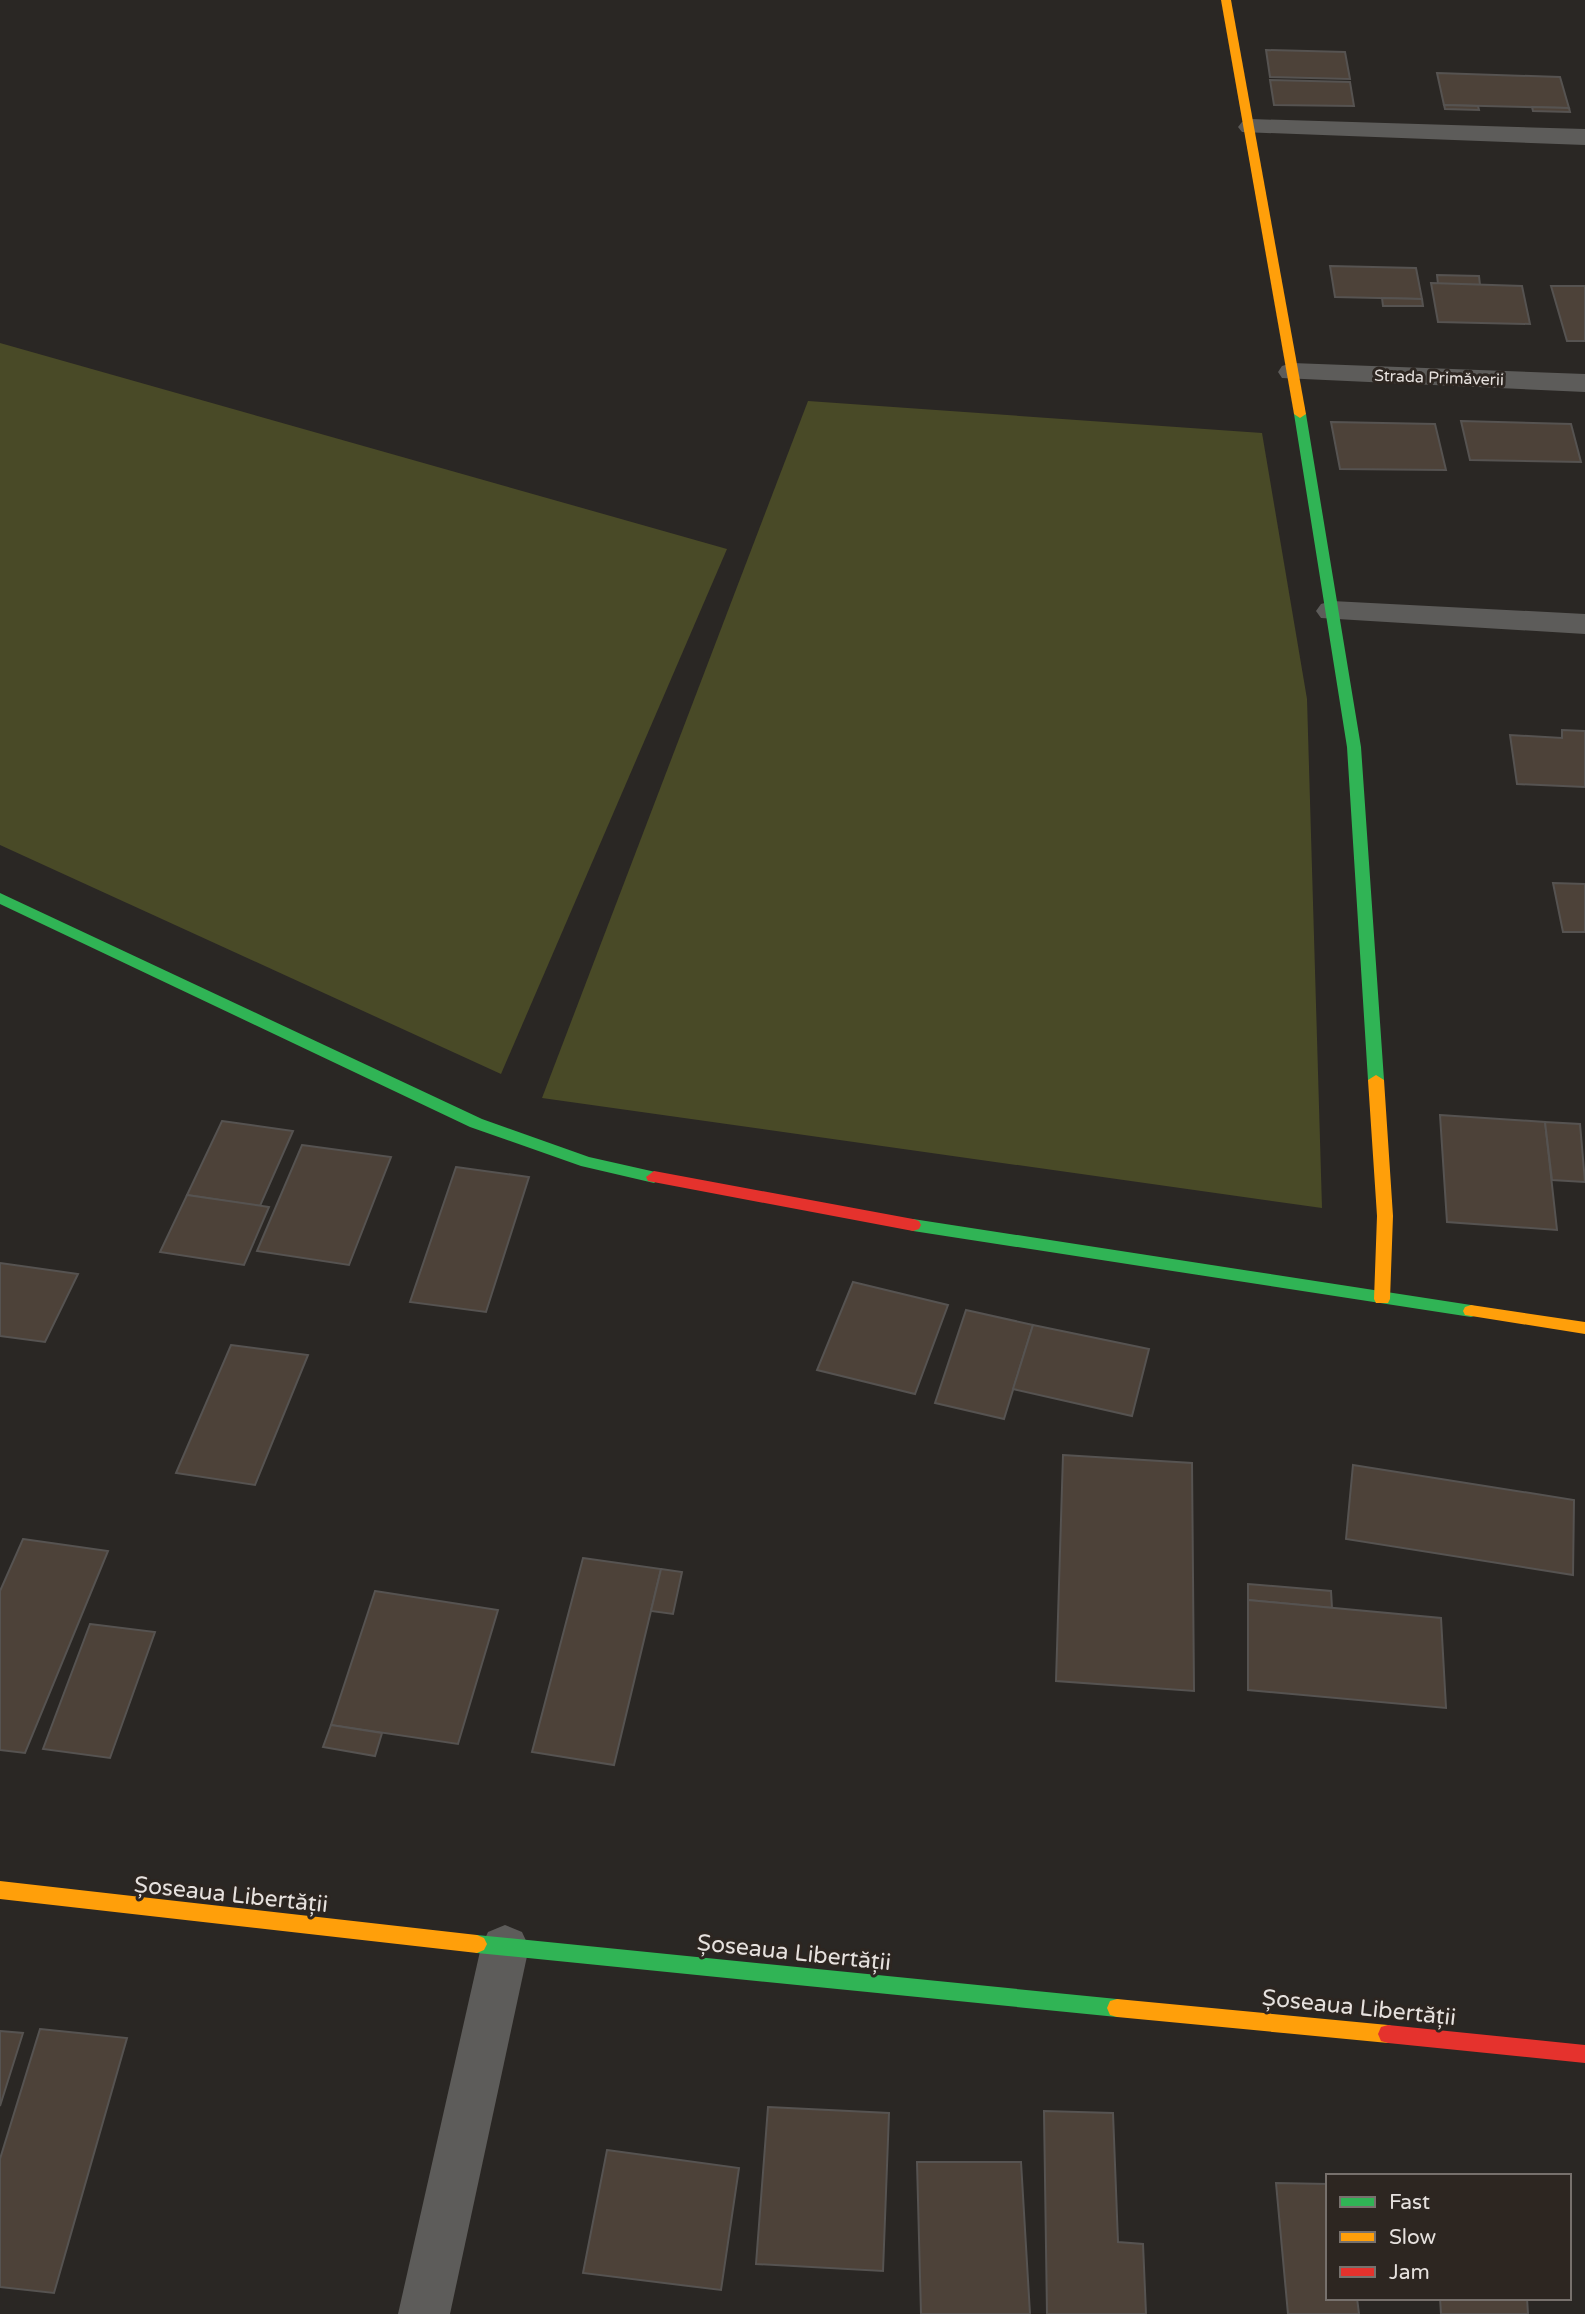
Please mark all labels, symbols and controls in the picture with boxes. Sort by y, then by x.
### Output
street label: Strada Primăverii [1374,366,1504,390]
street label: Șoseaua Libertății [133,1871,329,1919]
street label: Șoseaua Libertății [696,1929,892,1977]
street label: Șoseaua Libertății [1261,1984,1457,2032]
legend [1326,2174,1571,2300]
text: Fast [1389,2190,1430,2215]
text: Slow [1389,2225,1437,2250]
text: Jam [1389,2260,1430,2285]

